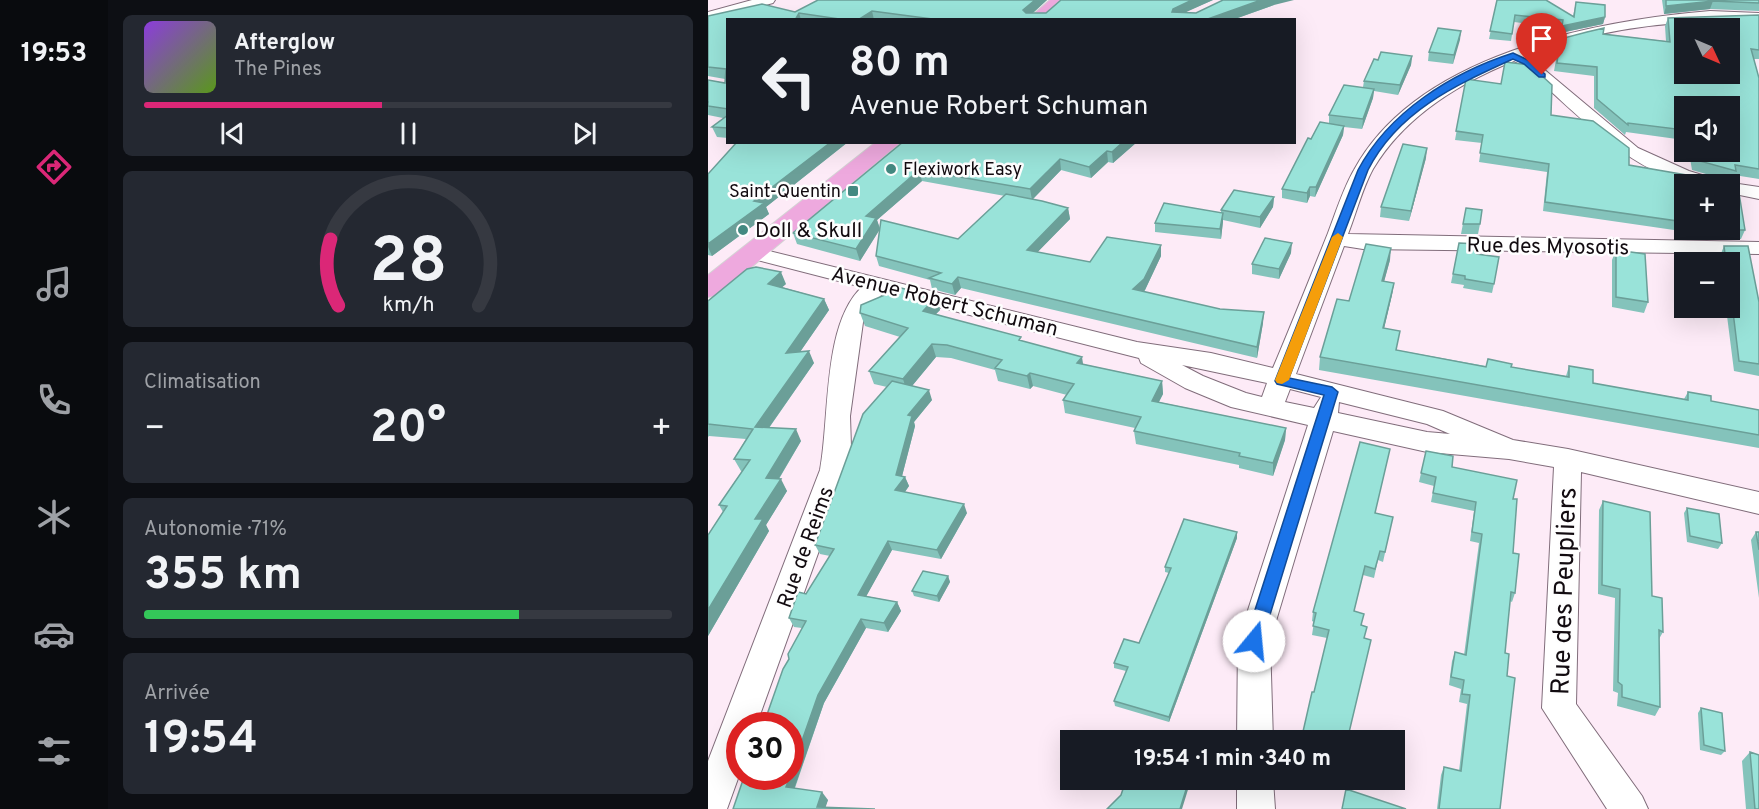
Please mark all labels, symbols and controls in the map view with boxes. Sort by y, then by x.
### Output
pin [1516,13,1567,75]
north arrow [1674,18,1740,84]
map controls [1674,18,1740,318]
icon: arrive [1525,22,1558,55]
text: Afterglow [234,30,335,57]
text: 19:53 [21,37,87,71]
text: 80 m [849,38,950,91]
icon: left [750,42,828,120]
text: The Pines [234,57,322,83]
text: Avenue Robert Schuman [849,90,1148,124]
button: sound [1674,96,1740,162]
icon: previous [216,117,249,150]
icon: pause [392,117,425,150]
icon: next [568,117,601,150]
icon: directions [33,146,75,188]
place label: Flexiwork Easy [903,159,1022,182]
marker: Flexiwork Easy [884,162,898,176]
button: + [1674,174,1740,240]
place label: Saint-Quentin [729,181,841,204]
marker: Saint-Quentin [846,184,860,198]
place label: Doll & Skull [755,218,862,245]
marker: Doll & Skull [736,223,750,237]
text: 28 [369,225,447,304]
street label: Rue des Myosotis [1466,233,1629,262]
button: − [1674,252,1740,318]
street label: Avenue Robert Schuman [828,261,1061,344]
icon: music [33,263,75,305]
text: km/h [382,292,434,319]
text: Climatisation [144,370,261,396]
icon: phone [33,379,75,421]
text: 20° [370,401,446,458]
text: − [144,409,165,451]
text: + [651,409,672,451]
street label: Rue de Reims [772,483,841,612]
street label: Rue des Peupliers [1545,487,1586,696]
icon: climate [33,496,75,538]
text: Autonomie · 71% [144,517,287,543]
text: 355 km [144,548,302,605]
position arrow [1222,609,1286,673]
icon: car [33,613,75,655]
text: Arrivée [144,681,210,707]
text: 19:54 [144,712,258,769]
speed limit sign: 30 [726,712,804,790]
icon: filters [33,730,75,772]
text: 19:54 · 1 min · 340 m [1134,746,1331,773]

